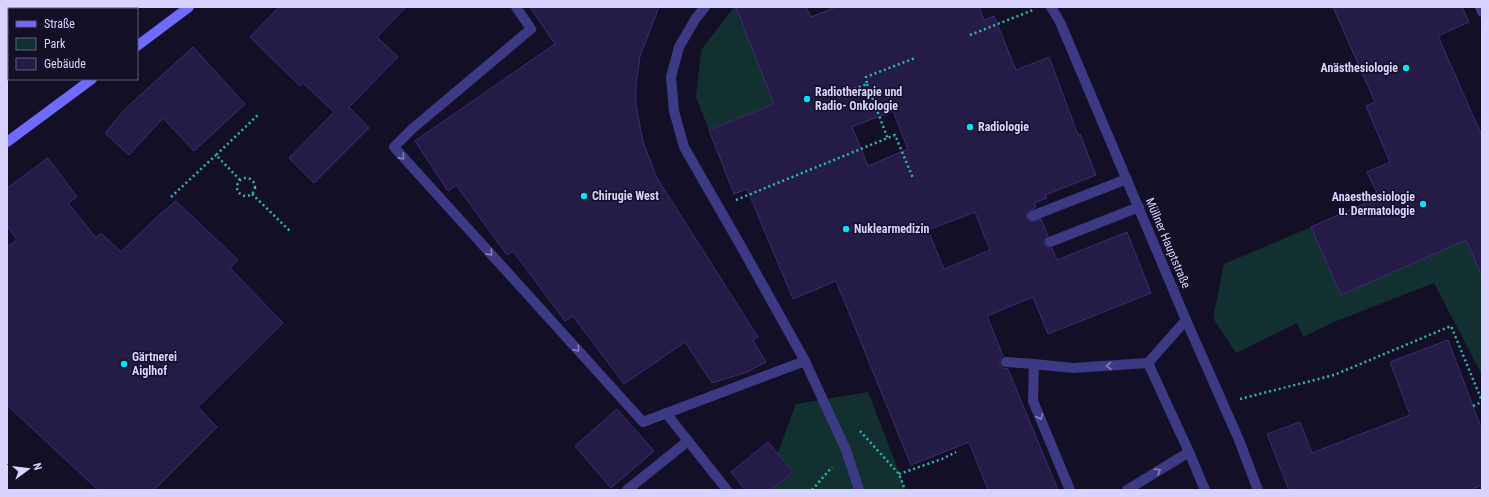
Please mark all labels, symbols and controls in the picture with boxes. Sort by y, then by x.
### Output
legend [8,8,138,80]
text: Straße [44,17,75,31]
text: Park [44,37,66,51]
text: Gebäude [44,57,86,71]
place label: Anästhesiologie [1321,61,1398,75]
marker: Anästhesiologie [1401,63,1411,73]
place label: Radiotherapie und Radio- Onkologie [815,85,902,113]
marker: Radiotherapie und Radio- Onkologie [802,94,812,104]
place label: Radiologie [978,120,1029,134]
marker: Radiologie [965,122,975,132]
one-way arrow [398,152,405,159]
place label: Chirugie West [592,189,659,203]
place label: Anaesthesiologie u. Dermatologie [1332,190,1415,218]
marker: Chirugie West [579,191,589,201]
street label: Müllner Hauptstraße [1143,196,1193,291]
marker: Anaesthesiologie u. Dermatologie [1418,199,1428,209]
place label: Nuklearmedizin [854,222,929,236]
marker: Nuklearmedizin [841,224,851,234]
one-way arrow [485,248,492,256]
one-way arrow [572,344,580,352]
place label: Gärtnerei Aiglhof [132,350,177,378]
marker: Gärtnerei Aiglhof [119,359,129,369]
one-way arrow [1106,361,1112,370]
one-way arrow [1035,413,1043,421]
north arrow [8,449,48,489]
text: N [30,462,44,472]
one-way arrow [1154,468,1161,475]

